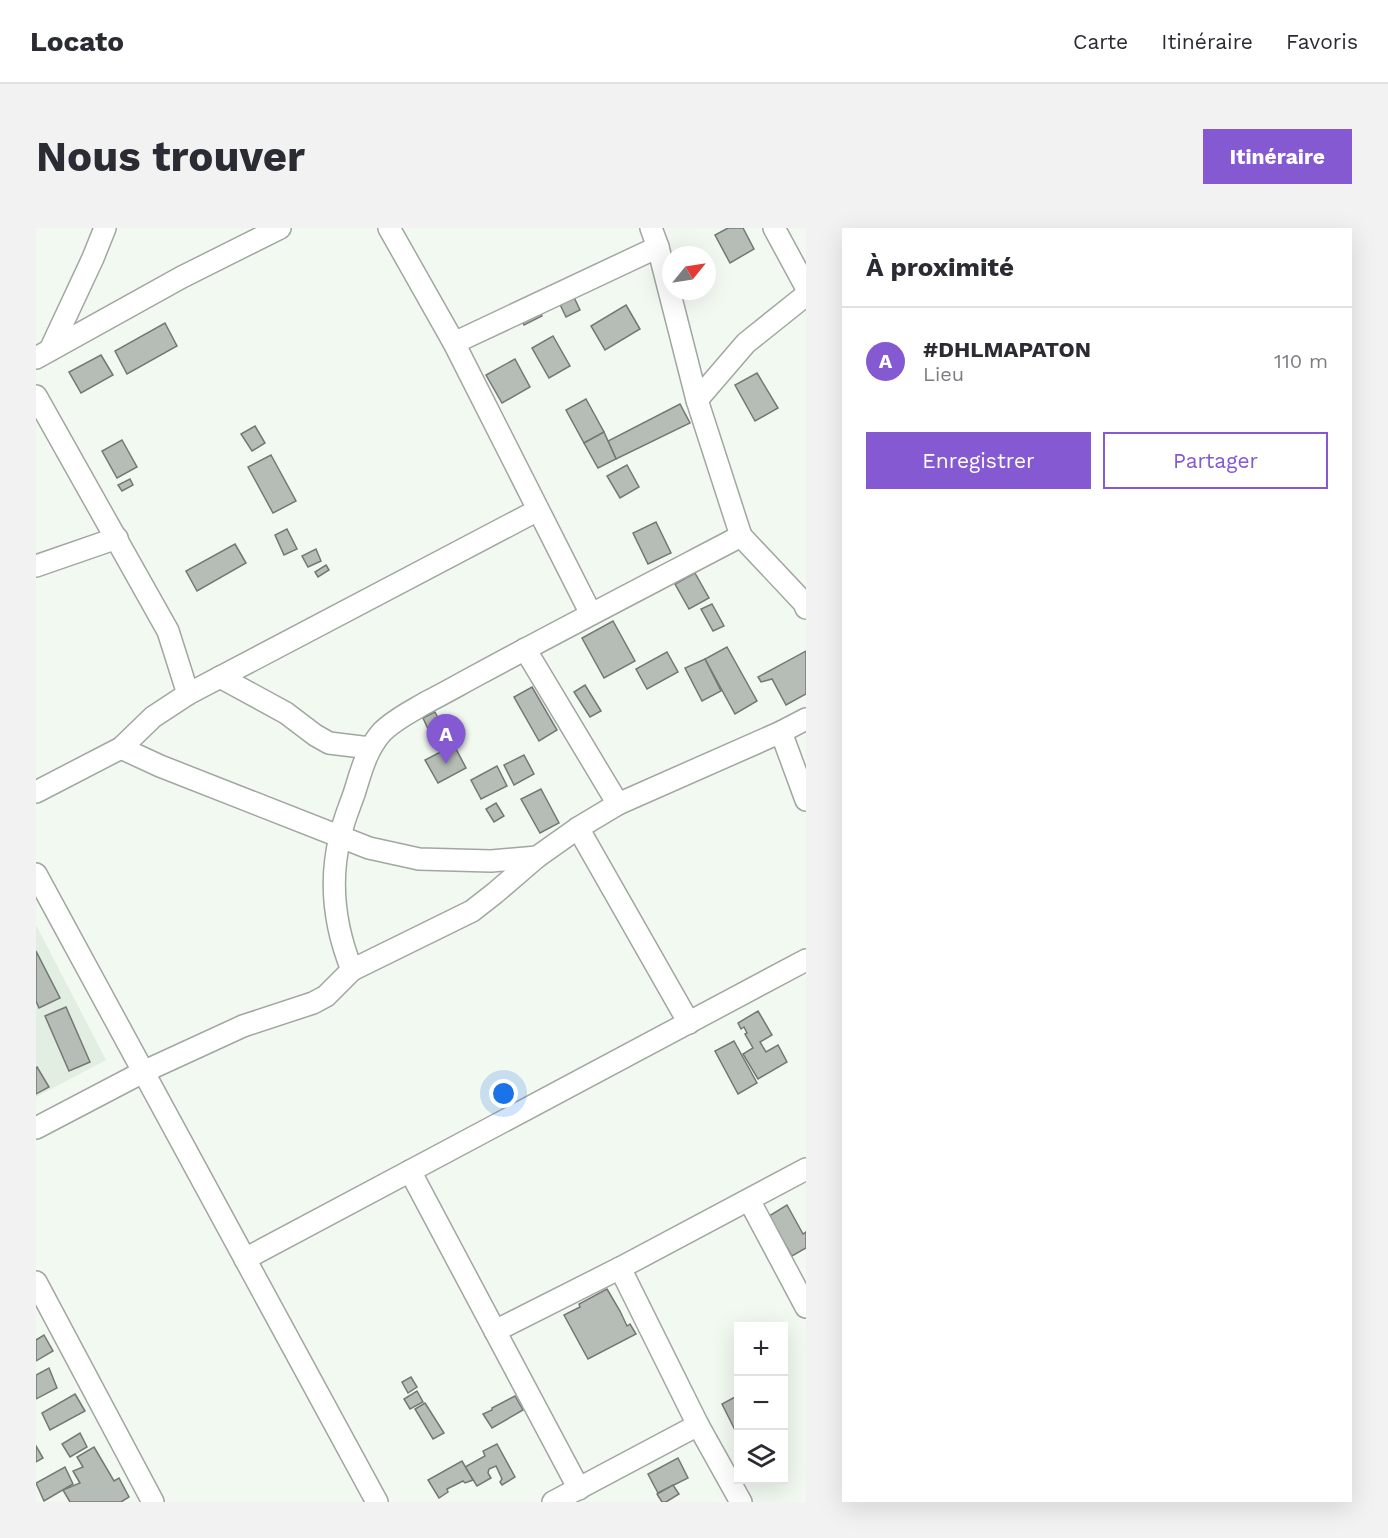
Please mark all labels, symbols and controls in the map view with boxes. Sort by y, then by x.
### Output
text: Locato [30,25,124,58]
text: Carte [1073,29,1128,54]
text: Itinéraire [1161,29,1253,54]
text: Favoris [1286,29,1358,54]
button: Itinéraire [1203,129,1352,184]
text: Nous trouver [36,132,305,181]
north arrow [662,246,716,300]
text: À proximité [866,252,1014,282]
text: #DHLMAPATON [923,337,1091,362]
text: A [879,349,892,373]
text: 110 m [1274,349,1328,373]
text: Lieu [923,362,964,386]
button: Enregistrer [866,432,1091,489]
button: Partager [1103,432,1328,489]
pin: A [426,714,466,764]
your location [489,1079,518,1108]
map controls [734,1322,788,1484]
button: + [734,1322,788,1376]
button: − [734,1376,788,1430]
button: layers [734,1430,788,1484]

